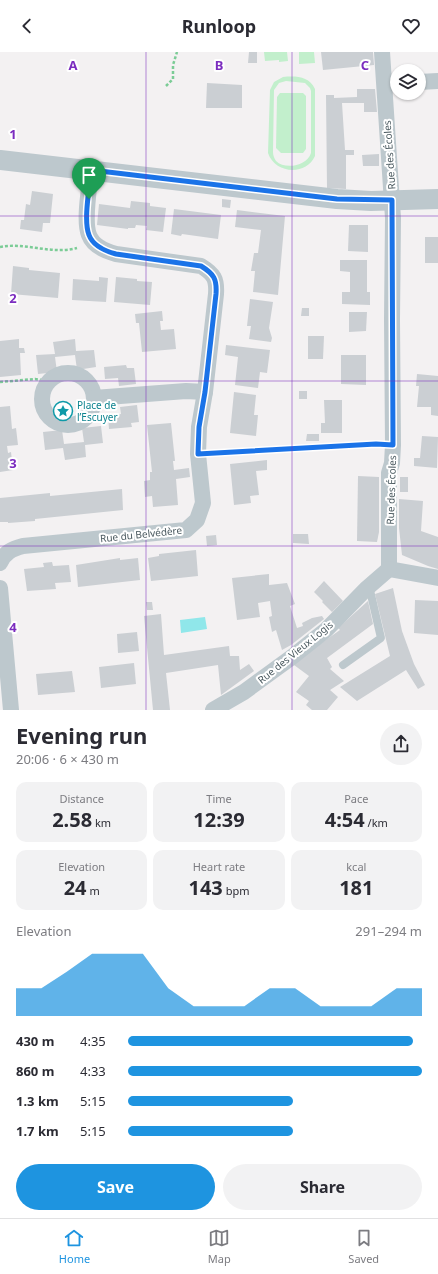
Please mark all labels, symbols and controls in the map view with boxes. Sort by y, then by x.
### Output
text: Runloop [182,14,256,38]
icon: back [16,15,38,37]
icon: heart [400,15,422,37]
text: A [69,56,78,74]
text: B [215,56,223,74]
text: C [361,56,369,74]
map controls [390,64,426,100]
button: layers [390,64,426,100]
street label: Rue des Écoles [380,120,398,190]
text: 1 [9,125,17,143]
pin [72,158,106,199]
icon: arrive [78,164,100,186]
text: 2 [9,289,17,307]
place label: Place de l’Escuyer [77,398,118,424]
place icon: Place de l’Escuyer [52,400,74,422]
text: 3 [9,454,17,472]
street label: Rue des Écoles [383,455,399,525]
street label: Rue du Belvédère [99,523,183,545]
street label: Rue des Vieux Logis [254,617,336,687]
text: 4 [9,618,17,636]
text: Evening run [16,720,147,750]
button: share [380,723,422,765]
text: 20:06 · 6 × 430 m [16,750,119,768]
text: Distance [59,791,104,806]
text: Time [206,791,232,806]
text: Pace [344,791,368,806]
text: 2.58 [52,806,92,833]
text: 12:39 [193,806,245,833]
text: 4:54 [325,806,365,833]
text: km [92,815,111,830]
text: /km [365,815,388,830]
text: Elevation [58,859,105,874]
text: Heart rate [193,859,245,874]
text: kcal [346,859,366,874]
text: 24 [64,874,87,901]
text: 143 [188,874,223,901]
text: 181 [339,874,373,901]
text: m [87,883,100,898]
text: bpm [223,883,250,898]
text: Elevation [16,922,72,940]
text: 291–294 m [355,922,422,940]
text: 430 m [16,1032,54,1050]
text: 4:35 [80,1032,106,1050]
text: 860 m [16,1062,54,1080]
text: 4:33 [80,1062,106,1080]
text: 1.3 km [16,1092,59,1110]
text: 5:15 [80,1092,106,1110]
text: 1.7 km [16,1122,59,1140]
text: 5:15 [80,1122,106,1140]
button: Save [16,1164,215,1210]
button: Share [223,1164,422,1210]
tab: Home [59,1227,90,1266]
tab: Map [208,1227,231,1266]
tab: Saved [348,1227,379,1266]

